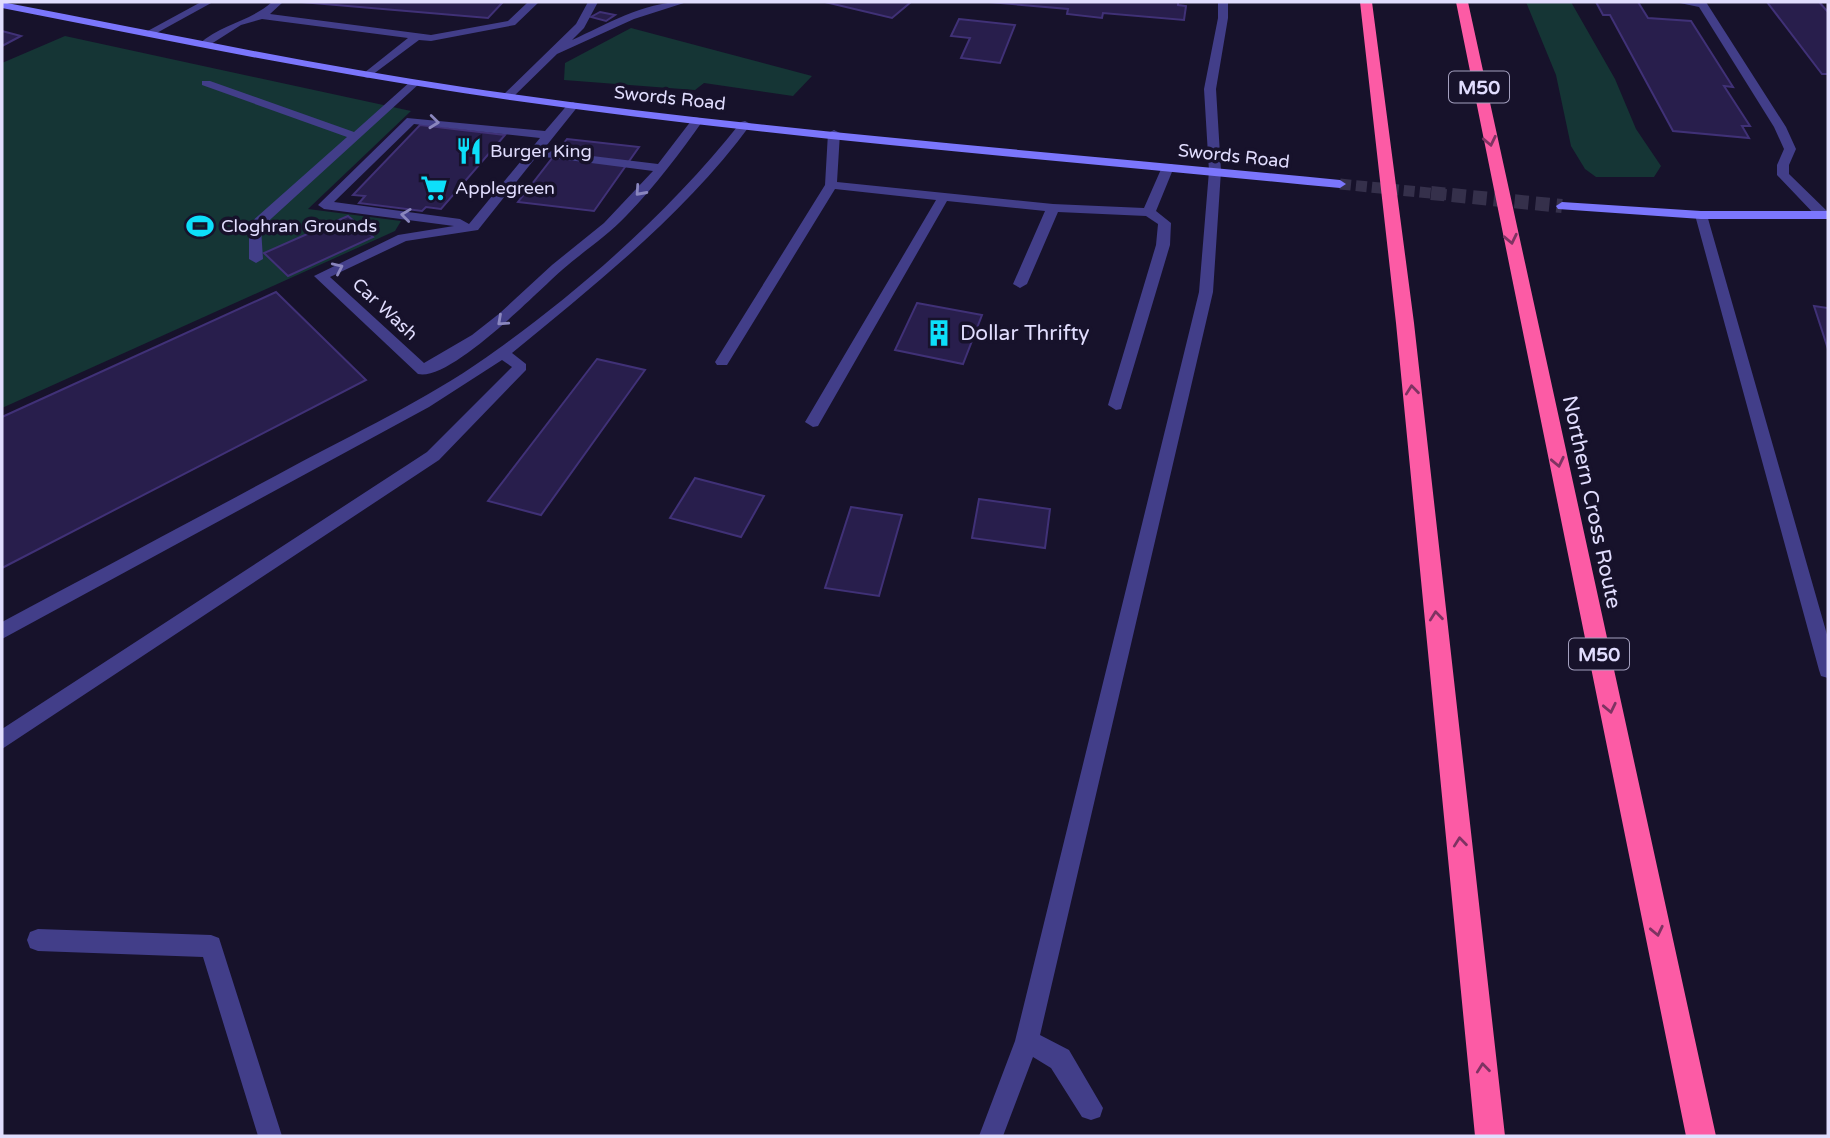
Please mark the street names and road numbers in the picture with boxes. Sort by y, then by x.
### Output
road number: M50 [1449,72,1509,102]
street label: Swords Road [613,81,727,115]
street label: Swords Road [1177,139,1291,173]
street label: Car Wash [348,273,422,345]
street label: Northern Cross Route [1557,393,1626,611]
road number: M50 [1569,638,1629,670]

